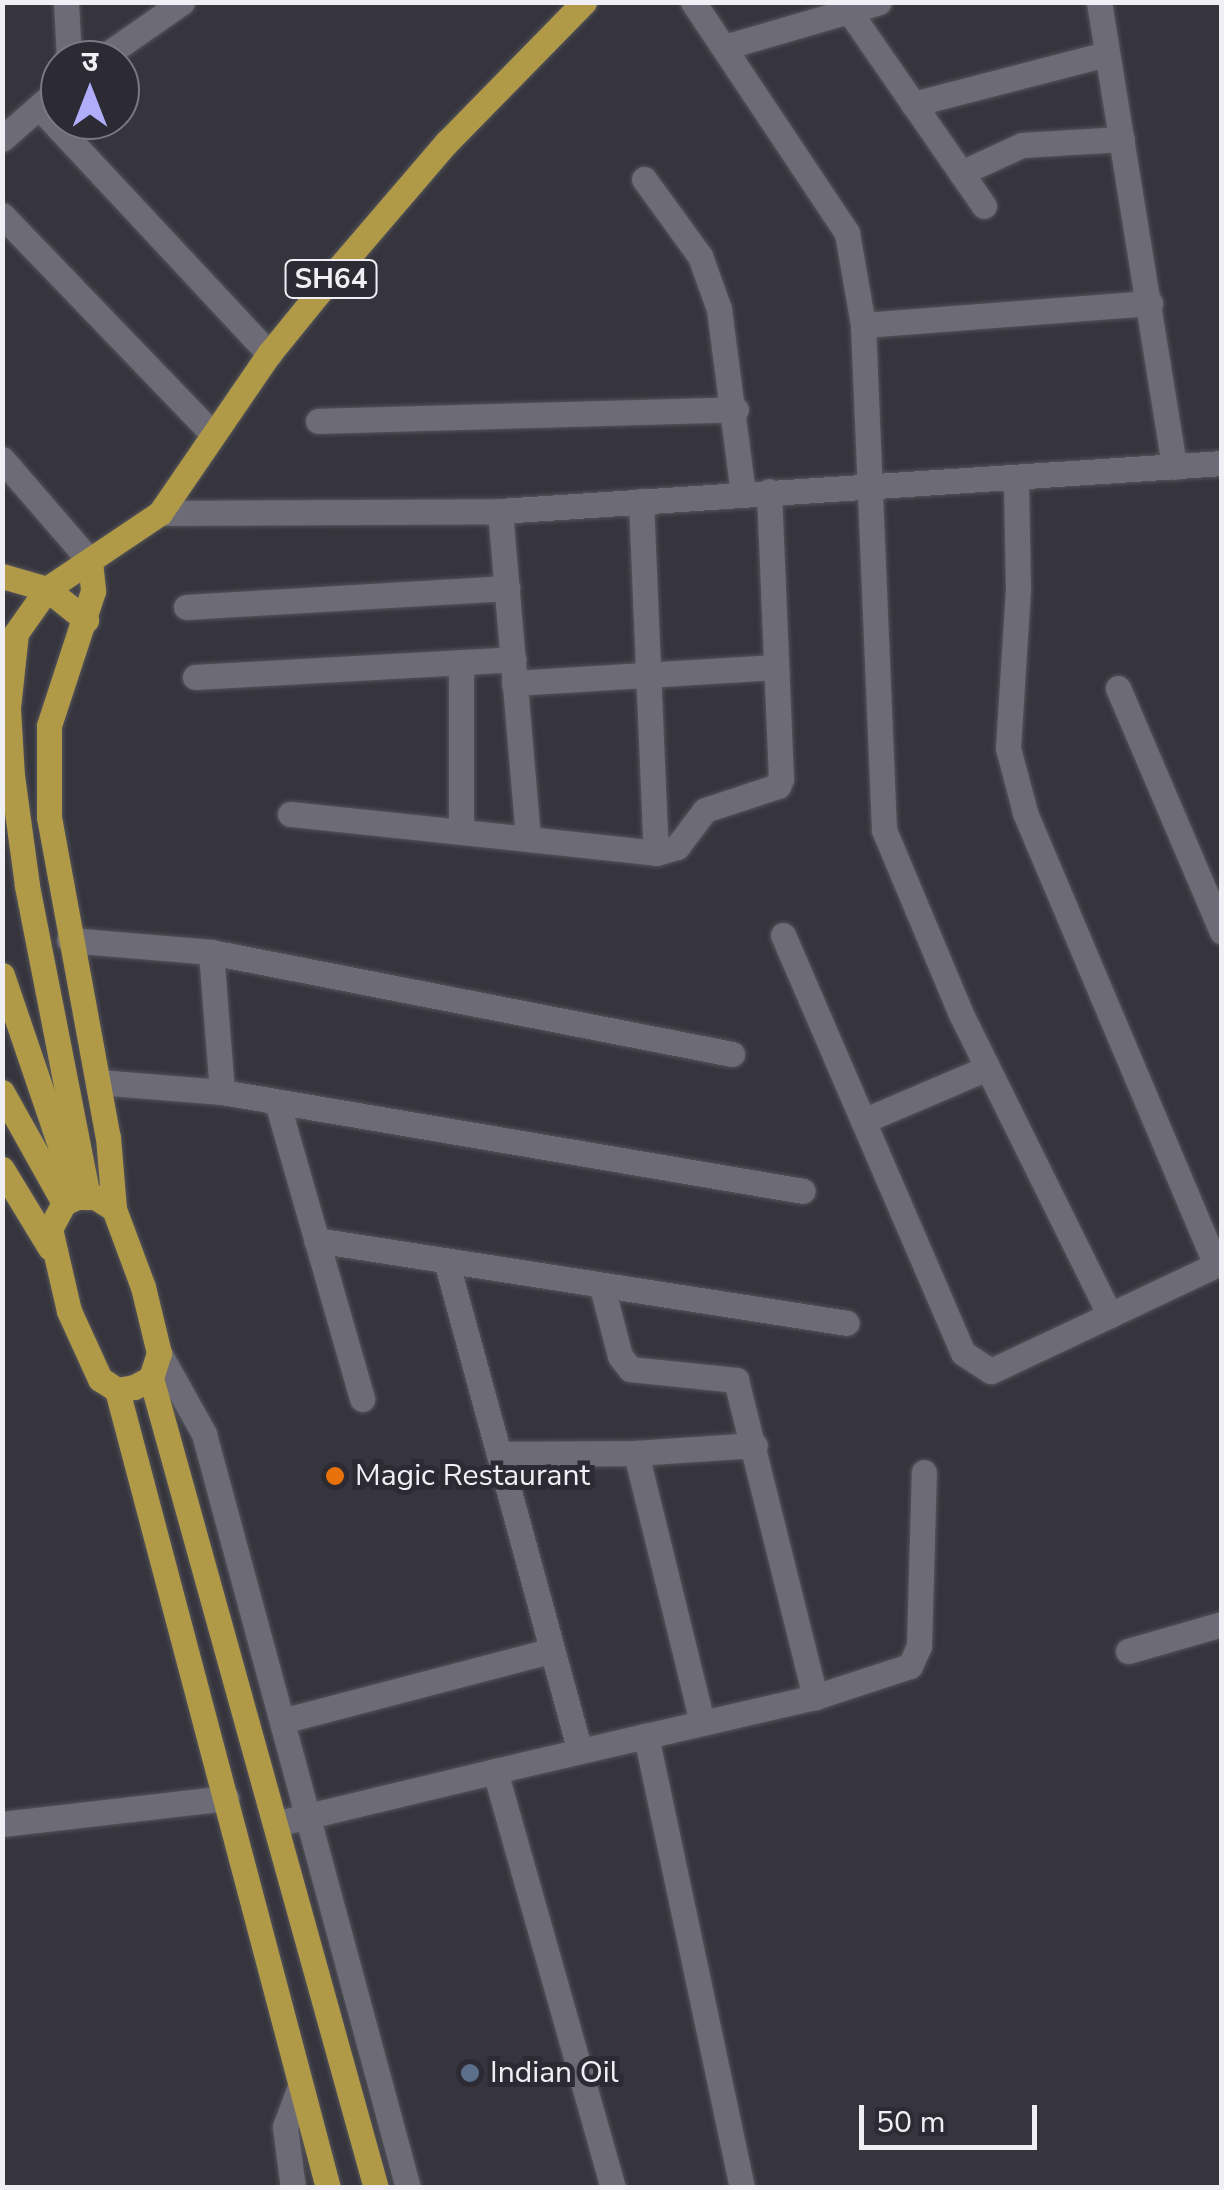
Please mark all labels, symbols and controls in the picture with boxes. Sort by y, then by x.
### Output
north arrow [40,40,140,140]
text: उ [82,43,98,81]
road number: SH64 [284,256,378,302]
place label: Magic Restaurant [355,1458,590,1494]
marker: Magic Restaurant [324,1465,346,1487]
place label: Indian Oil [490,2055,619,2091]
marker: Indian Oil [459,2062,481,2084]
scale bar [864,2085,1042,2147]
text: 50 m [876,2102,945,2143]

